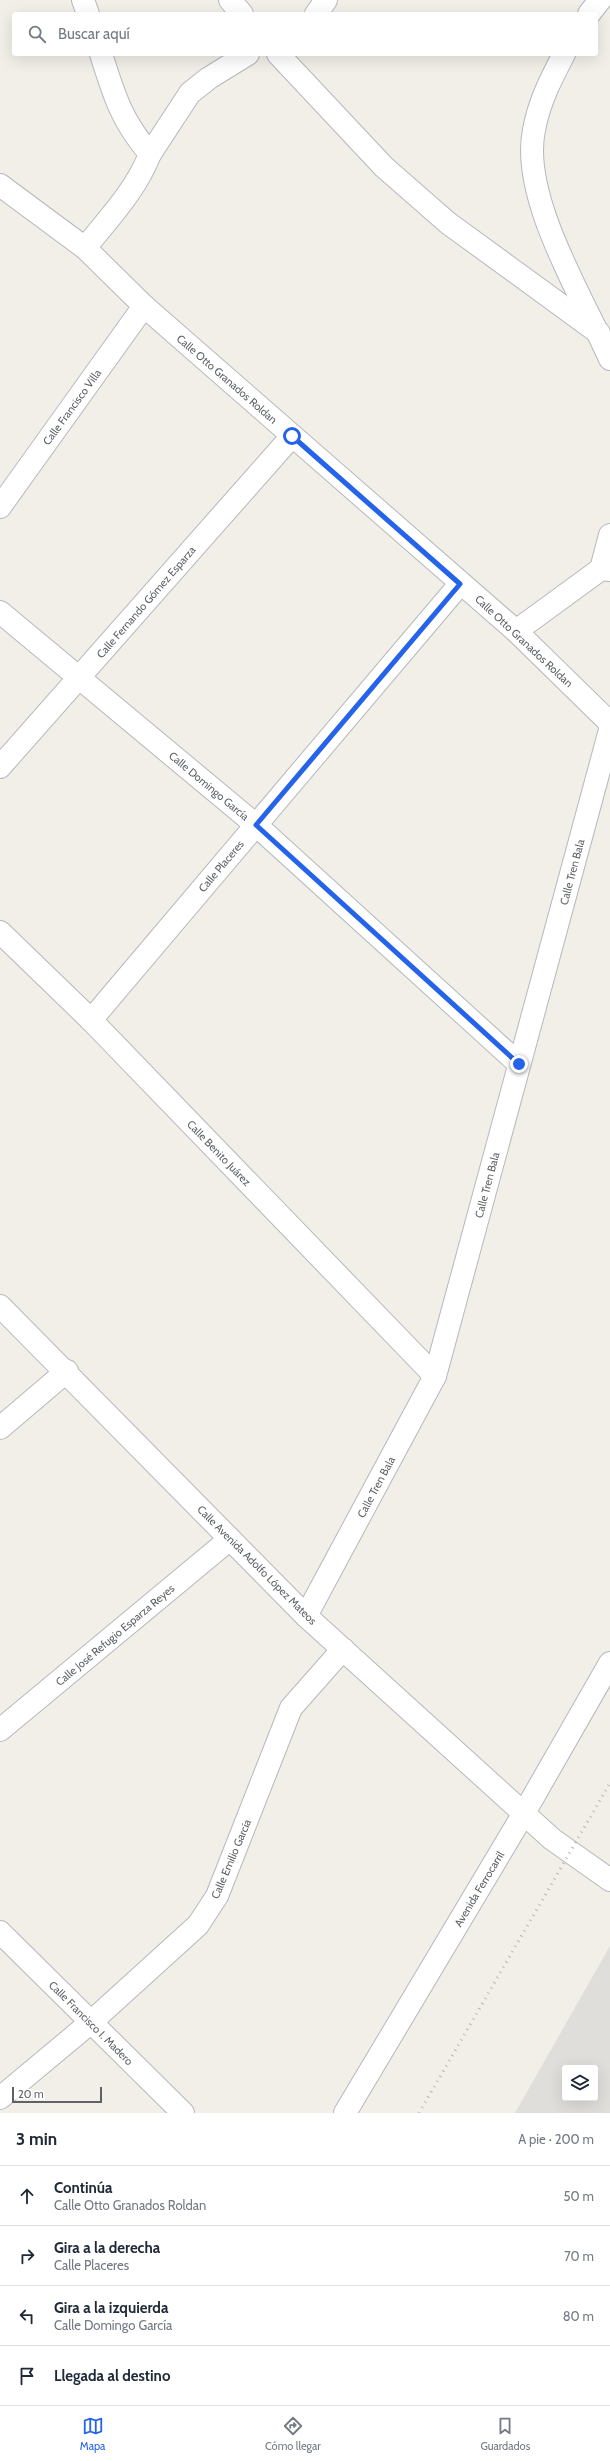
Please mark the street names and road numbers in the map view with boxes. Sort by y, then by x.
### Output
street label: Calle Otto Granados Roldan [174,331,280,427]
street label: Calle Francisco Villa [40,366,105,448]
street label: Calle Fernando Gómez Esparza [93,542,199,661]
street label: Calle Otto Granados Roldan [472,592,576,690]
street label: Calle Domingo García [166,748,252,824]
street label: Calle Placeres [195,837,247,895]
street label: Calle Tren Bala [557,837,588,906]
street label: Calle Benito Juárez [184,1117,254,1189]
street label: Calle Tren Bala [472,1150,503,1219]
street label: Calle Tren Bala [354,1453,398,1520]
street label: Calle Avenida Adolfo López Mateos [194,1502,320,1628]
street label: Calle José Refugio Esparza Reyes [53,1581,178,1689]
street label: Calle Emilio García [208,1816,254,1901]
street label: Avenida Ferrocarril [451,1848,507,1929]
street label: Calle Francisco I. Madero [46,1978,136,2068]

